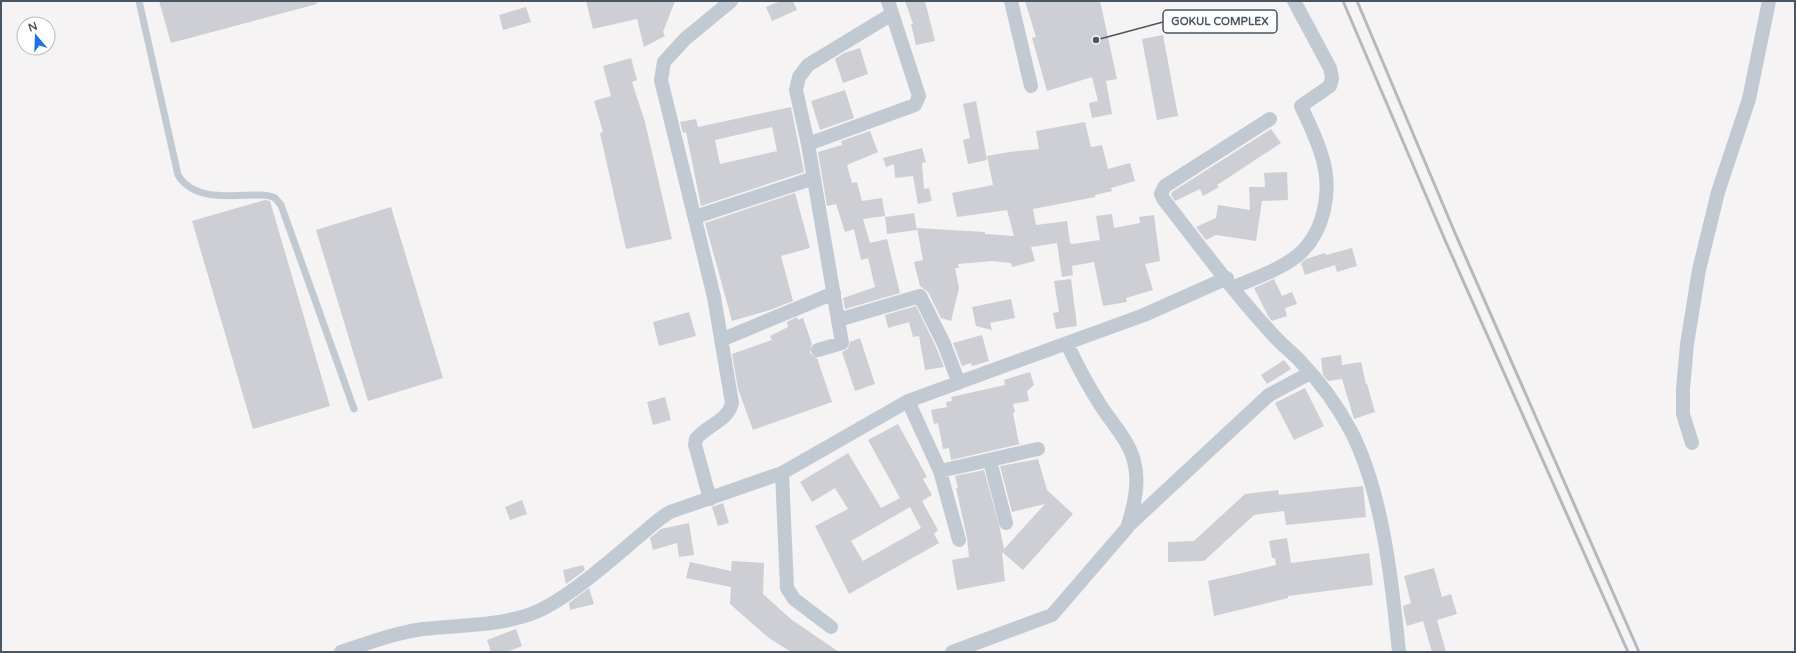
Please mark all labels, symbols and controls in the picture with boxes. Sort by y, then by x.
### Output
callout: GOKUL COMPLEX [1163,10,1277,33]
text: GOKUL COMPLEX [1171,15,1269,28]
north arrow [16,16,56,56]
text: N [27,19,39,35]

